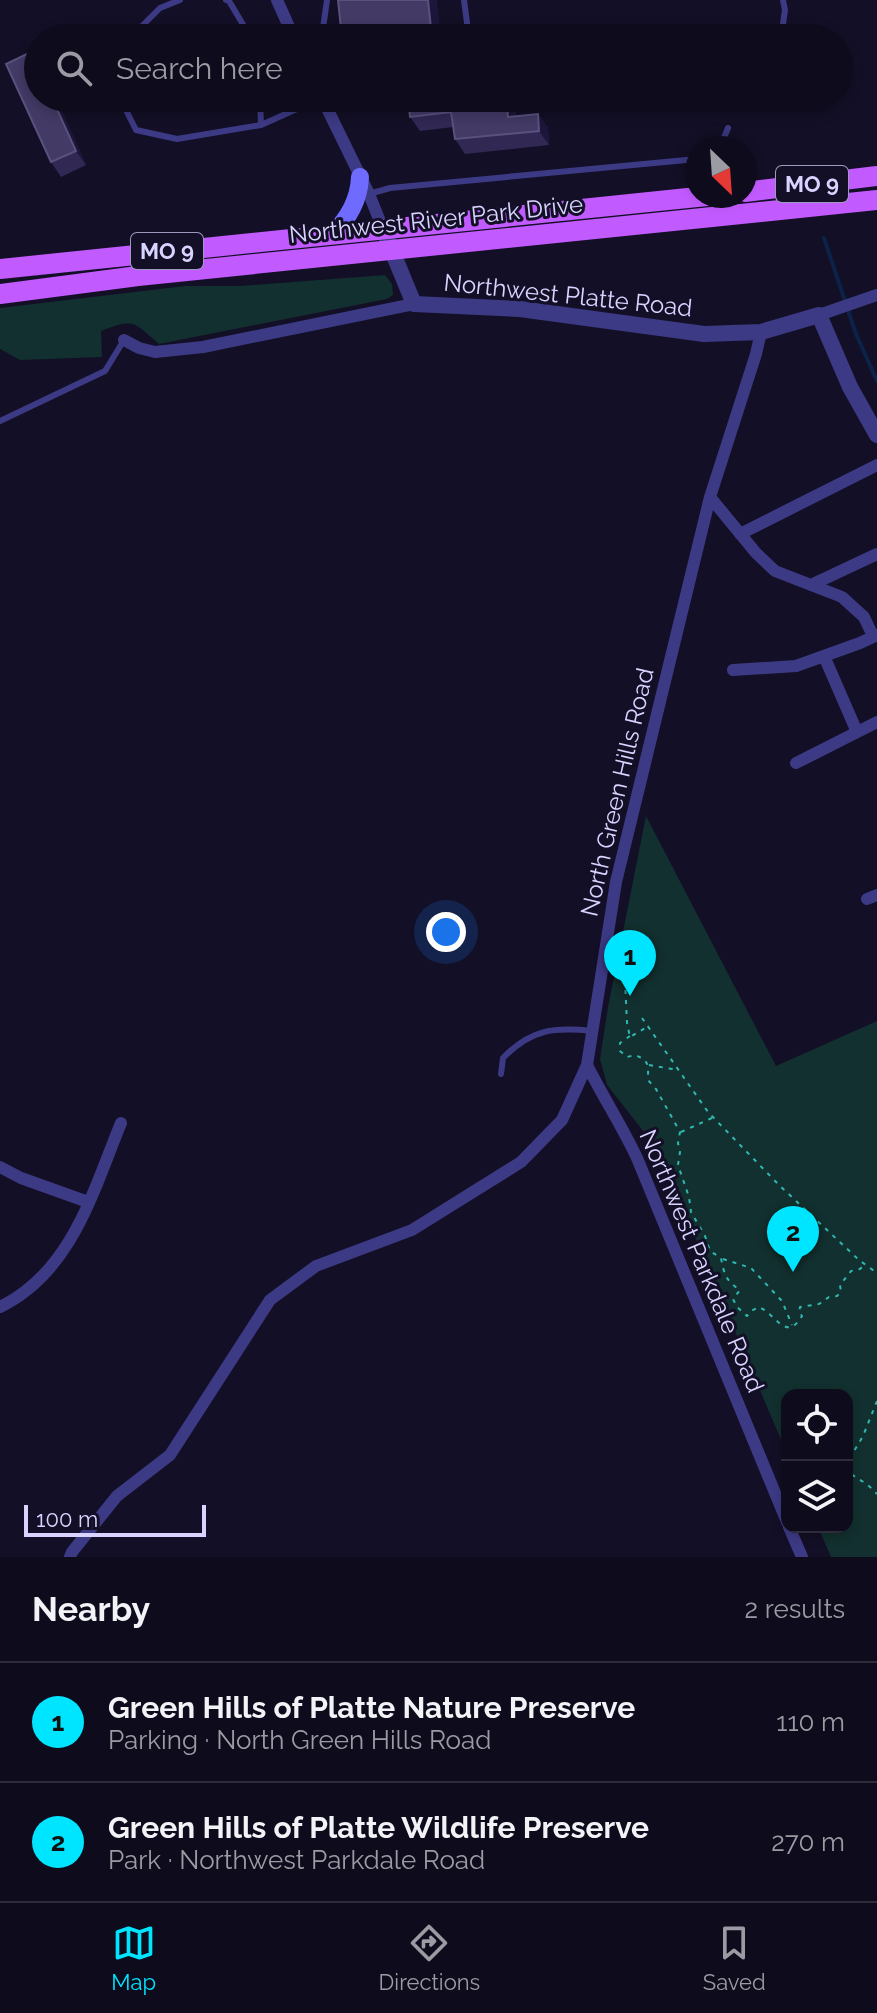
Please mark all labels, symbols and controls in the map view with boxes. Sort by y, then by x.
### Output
search box [24,24,853,112]
icon: search [52,46,96,90]
text: Search here [116,51,283,86]
north arrow [685,136,757,208]
road number: MO 9 [776,166,848,202]
street label: Northwest River Park Drive [288,189,584,249]
road number: MO 9 [131,233,203,269]
street label: Northwest Platte Road [442,268,694,322]
street label: North Green Hills Road [574,665,660,919]
your location [426,912,466,952]
pin: 1 [604,930,656,996]
street label: Northwest Parkdale Road [633,1125,771,1397]
pin: 2 [767,1206,819,1272]
map controls [781,1389,853,1533]
button: locate [781,1389,853,1461]
button: layers [781,1461,853,1533]
scale bar [24,1501,206,1537]
text: 100 m [36,1506,98,1532]
text: Nearby [32,1589,150,1629]
text: 2 results [745,1594,845,1624]
text: Green Hills of Platte Nature Preserve [108,1690,635,1725]
text: 1 [52,1707,64,1737]
text: 110 m [776,1707,845,1737]
text: Parking · North Green Hills Road [108,1725,491,1755]
text: Green Hills of Platte Wildlife Preserve [108,1810,649,1845]
text: 2 [51,1827,65,1857]
text: 270 m [771,1827,845,1857]
text: Park · Northwest Parkdale Road [108,1845,485,1875]
tab: Map [111,1921,156,1995]
tab: Directions [379,1921,480,1995]
tab: Saved [703,1921,766,1995]

